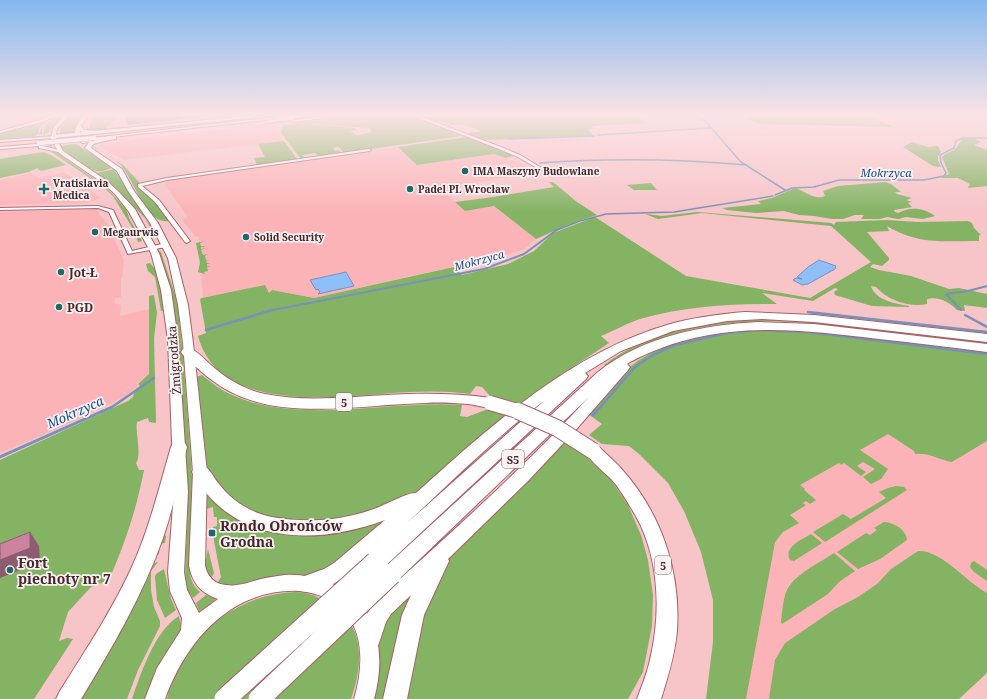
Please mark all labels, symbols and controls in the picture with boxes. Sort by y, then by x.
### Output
place label: IMA Maszyny Budowlane [473,164,600,178]
water label: Mokrzyca [859,165,912,180]
marker: IMA Maszyny Budowlane [460,166,470,176]
place label: Vratislavia Medica [53,176,109,202]
place label: Padel PL Wrocław [418,182,510,196]
marker: Vratislavia Medica [38,183,50,195]
marker: Padel PL Wrocław [405,184,415,194]
place label: Megaurwis [103,225,159,239]
marker: Megaurwis [90,227,100,237]
place label: Solid Security [254,230,324,244]
marker: Solid Security [241,232,251,242]
water label: Mokrzyca [451,246,506,274]
place label: Jot-Ł [68,264,98,281]
marker: Jot-Ł [56,267,66,277]
place label: PGD [67,299,93,316]
marker: PGD [54,302,64,312]
street label: Żmigrodzka [163,325,185,395]
water label: Mokrzyca [43,391,107,433]
road number: 5 [336,393,352,411]
road number: S5 [502,450,524,468]
place label: Rondo Obrońców Grodna [220,516,343,551]
marker: Rondo Obrońców Grodna [207,528,217,538]
place label: Fort piechoty nr 7 [18,553,111,588]
road number: 5 [655,556,671,574]
marker: Fort piechoty nr 7 [5,565,15,575]

